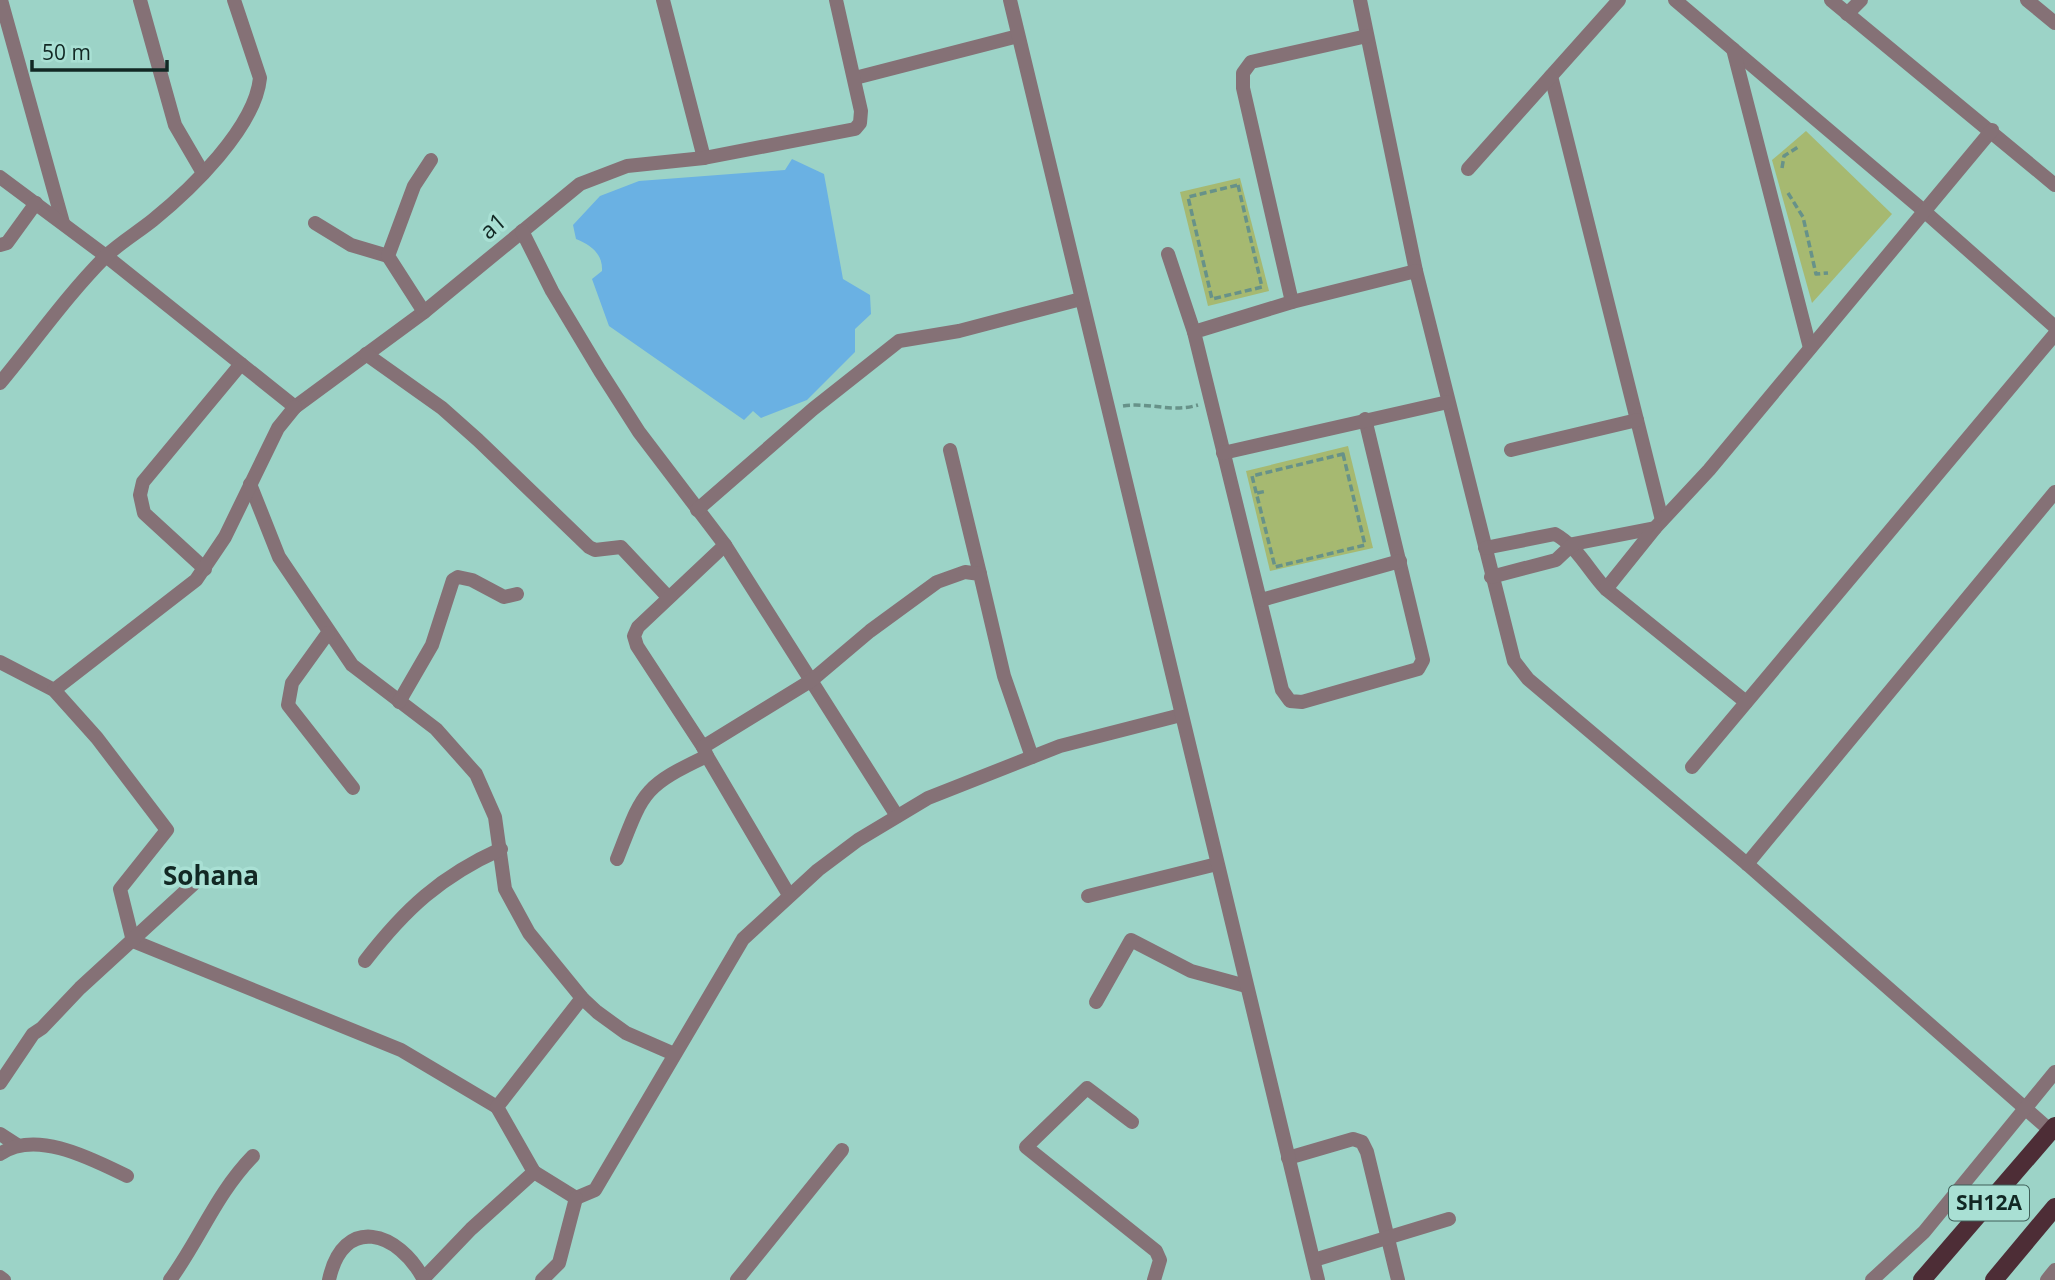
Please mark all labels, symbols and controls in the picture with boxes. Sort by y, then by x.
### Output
scale bar [32,28,166,72]
text: 50 m [42,38,91,66]
street label: a1 [472,205,513,246]
district label: Sohana [163,857,259,893]
road number: SH12A [1949,1186,2029,1220]

